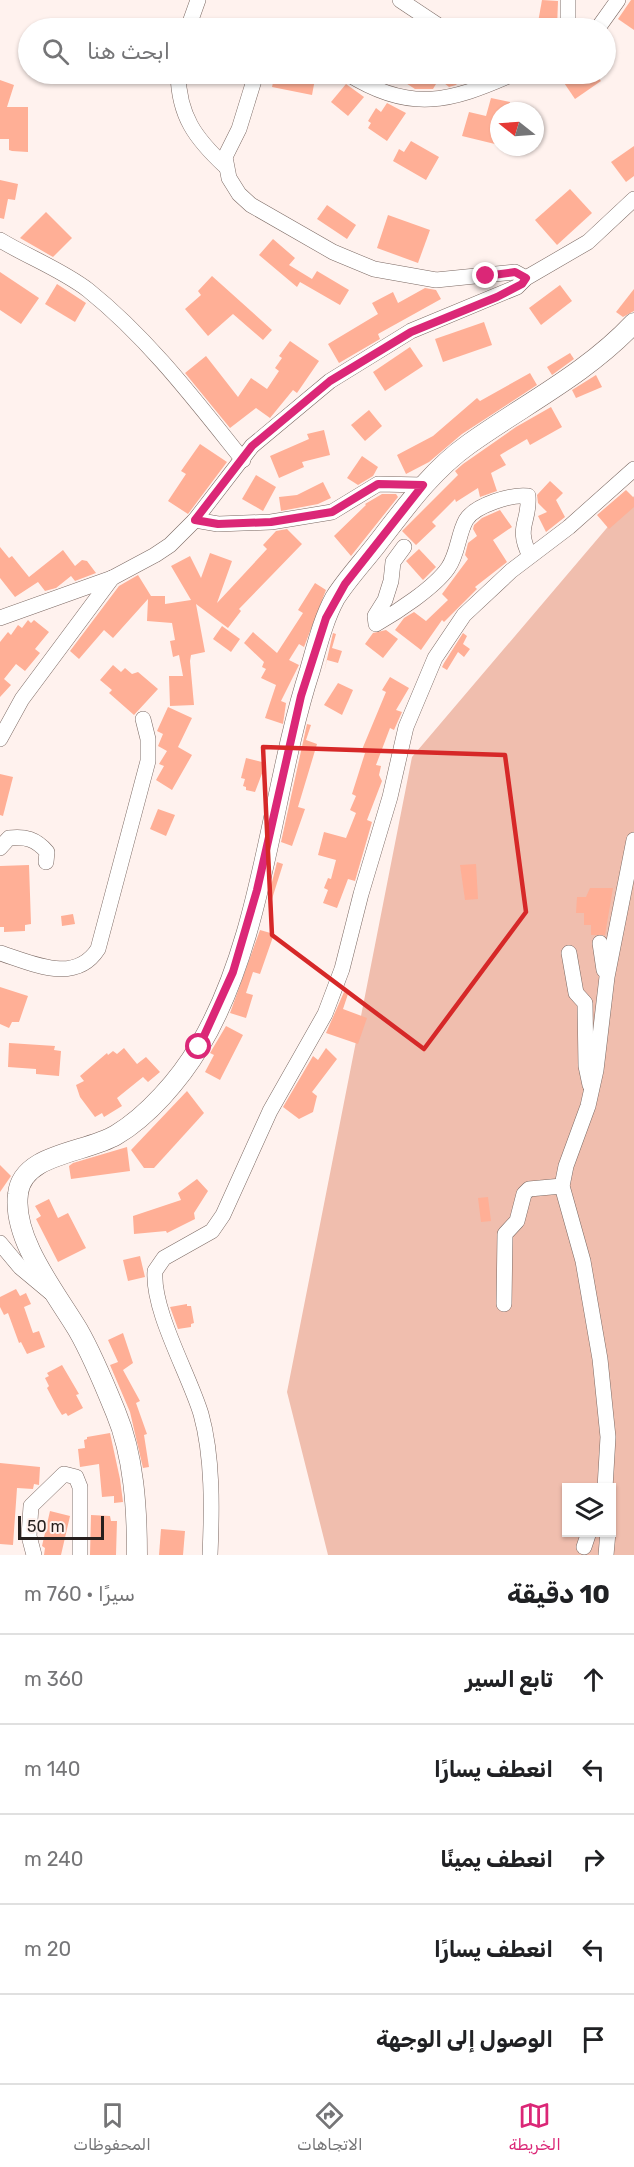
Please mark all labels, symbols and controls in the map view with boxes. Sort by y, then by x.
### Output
search box [18,18,616,84]
icon: search [39,35,72,68]
text: ابحث هنا [87,38,170,65]
north arrow [490,102,544,156]
route end [472,262,498,288]
route start [185,1033,211,1059]
map controls [562,1483,616,1537]
button: layers [562,1483,616,1537]
scale bar [18,1513,104,1540]
text: 50 m [27,1517,65,1536]
text: 10 دقيقة [507,1579,610,1610]
text: سيرًا · 760 m [24,1582,135,1606]
icon: ahead [577,1663,610,1696]
text: تابع السير [465,1666,553,1693]
text: 360 m [24,1667,83,1691]
icon: left [577,1753,610,1786]
text: انعطف يسارًا [434,1756,553,1783]
text: 140 m [24,1757,80,1781]
icon: right [577,1843,610,1876]
text: انعطف يمينًا [440,1846,553,1873]
text: 240 m [24,1847,83,1871]
icon: left [577,1933,610,1966]
text: انعطف يسارًا [434,1936,553,1963]
text: 20 m [24,1937,71,1961]
icon: arrive [577,2023,610,2056]
text: الوصول إلى الوجهة [376,2026,553,2053]
tab: المحفوظات [73,2099,151,2154]
tab: الاتجاهات [297,2099,363,2154]
tab: الخريطة [509,2099,561,2154]

